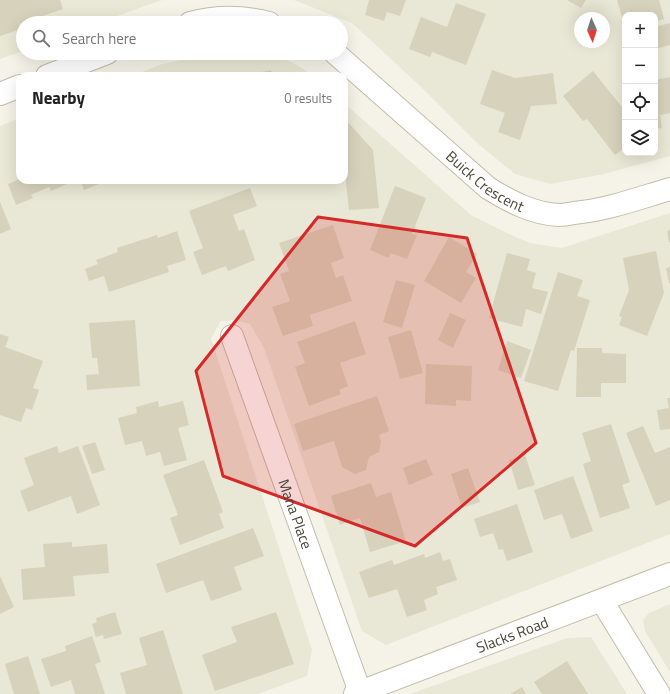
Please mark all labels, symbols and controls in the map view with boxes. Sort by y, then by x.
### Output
north arrow [574,12,610,48]
map controls [622,12,658,156]
button: + [622,12,658,48]
search box [16,16,348,60]
icon: search [30,27,52,49]
text: Search here [62,27,136,50]
button: − [622,48,658,84]
button: locate [622,84,658,120]
text: Nearby [32,85,85,111]
text: 0 results [284,88,332,108]
button: layers [622,120,658,156]
street label: Buick Crescent [441,145,529,218]
street label: Mana Place [273,476,319,552]
street label: Slacks Road [473,610,551,658]

